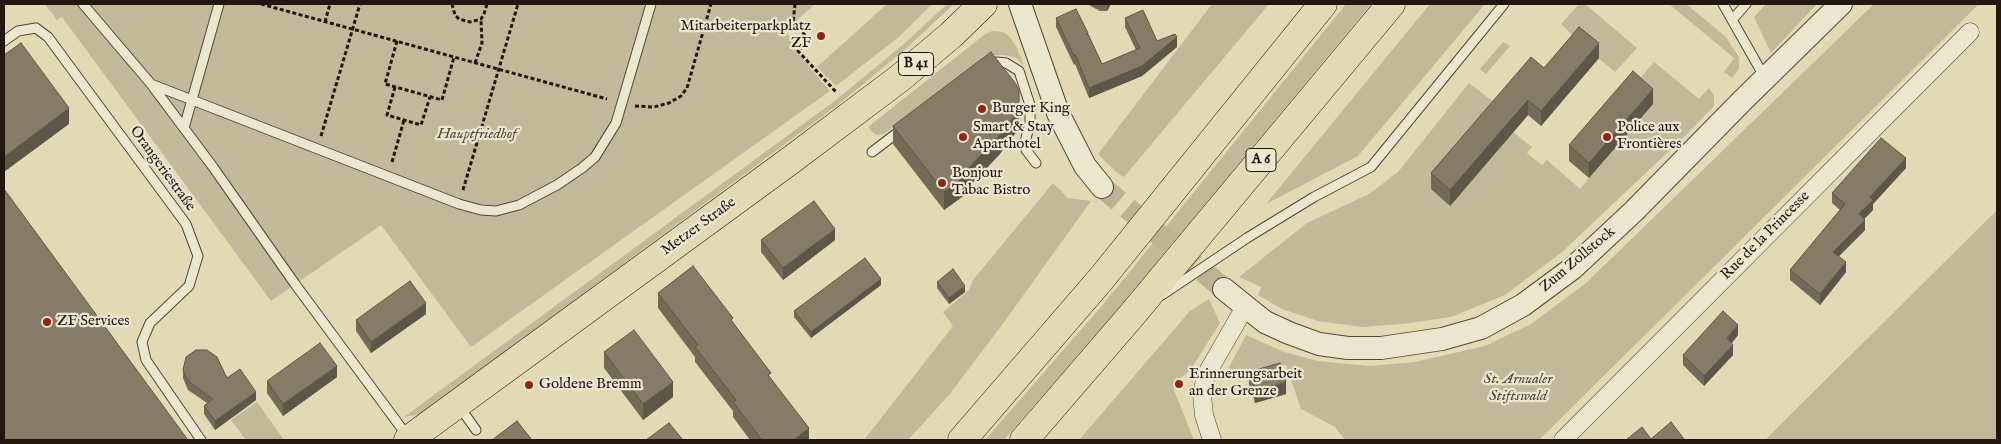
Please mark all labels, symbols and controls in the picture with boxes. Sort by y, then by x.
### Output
place label: Mitarbeiterparkplatz ZF [681,18,811,53]
marker: Mitarbeiterparkplatz ZF [815,30,827,42]
road number: B 41 [898,52,934,76]
place label: Burger King [992,100,1070,118]
marker: Burger King [976,103,988,115]
place label: Smart & Stay Aparthotel [973,119,1054,154]
place label: Police aux Frontières [1617,119,1681,154]
street label: Orangeriestraße [125,123,199,215]
park label: Hauptfriedhof [437,126,517,144]
marker: Smart & Stay Aparthotel [957,131,969,143]
marker: Police aux Frontières [1601,131,1613,143]
road number: A 6 [1246,148,1276,172]
place label: Bonjour Tabac Bistro [952,165,1030,200]
marker: Bonjour Tabac Bistro [936,177,948,189]
street label: Rue de la Princesse [1718,188,1814,284]
street label: Metzer Straße [658,194,740,260]
street label: Zum Zollstock [1537,223,1619,297]
place label: ZF Services [57,313,130,331]
marker: ZF Services [41,316,53,328]
place label: Erinnerungsarbeit an der Grenze [1189,366,1302,401]
park label: St. Arnualer Stiftswald [1484,371,1552,406]
place label: Goldene Bremm [539,376,642,394]
marker: Erinnerungsarbeit an der Grenze [1173,378,1185,390]
marker: Goldene Bremm [523,379,535,391]

